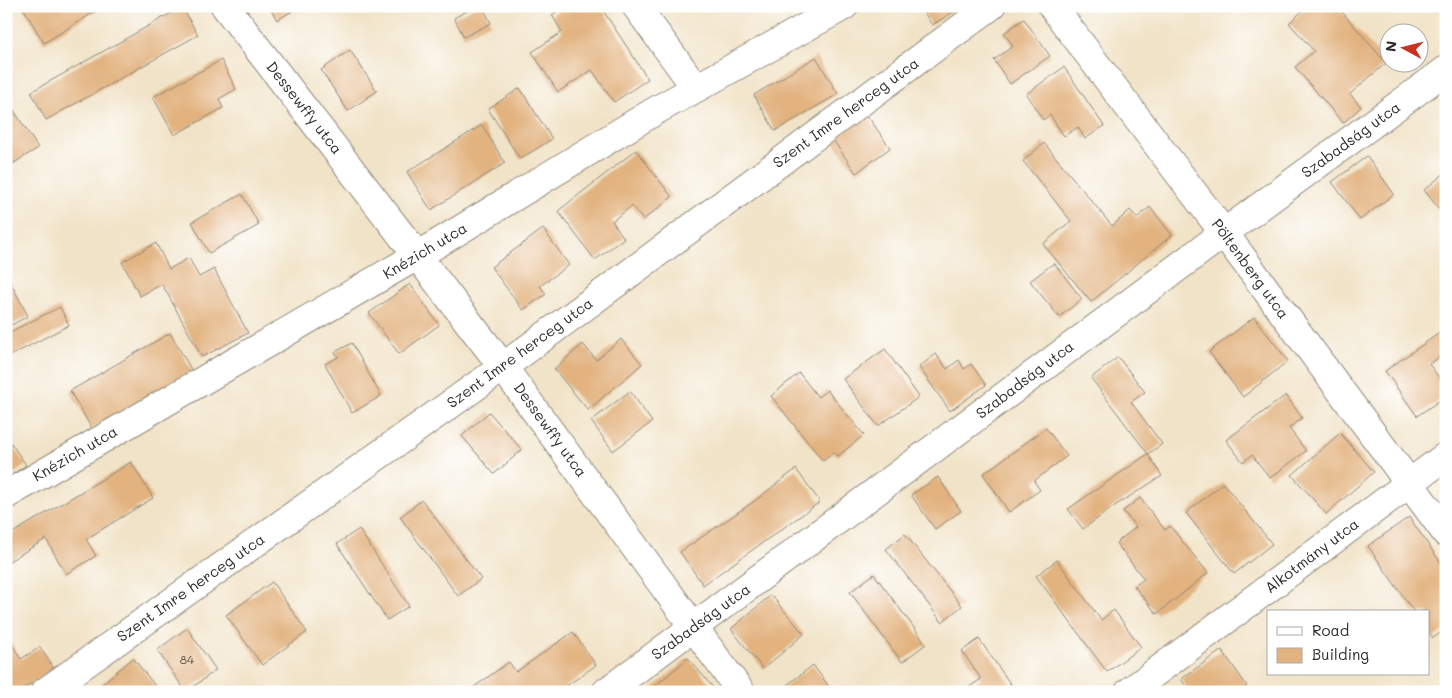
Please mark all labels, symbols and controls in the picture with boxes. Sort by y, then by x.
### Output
north arrow [1380,22,1430,72]
text: N [1381,40,1401,53]
street label: Szent Imre herceg utca [768,52,922,172]
street label: Dessewffy utca [262,57,347,158]
street label: Szabadság utca [1297,97,1404,182]
street label: Pöltenberg utca [1208,214,1294,322]
street label: Knézich utca [379,217,470,283]
street label: Szent Imre herceg utca [442,292,596,412]
street label: Szabadság utca [971,336,1077,423]
street label: Dessewffy utca [510,378,592,481]
street label: Knézich utca [28,421,121,485]
street label: Alkotmány utca [1260,513,1362,597]
street label: Szent Imre herceg utca [113,529,268,646]
street label: Szabadság utca [647,579,754,664]
legend [1267,610,1430,676]
text: Road [1312,620,1349,640]
text: Building [1312,644,1369,664]
house number: 84 [180,651,194,667]

